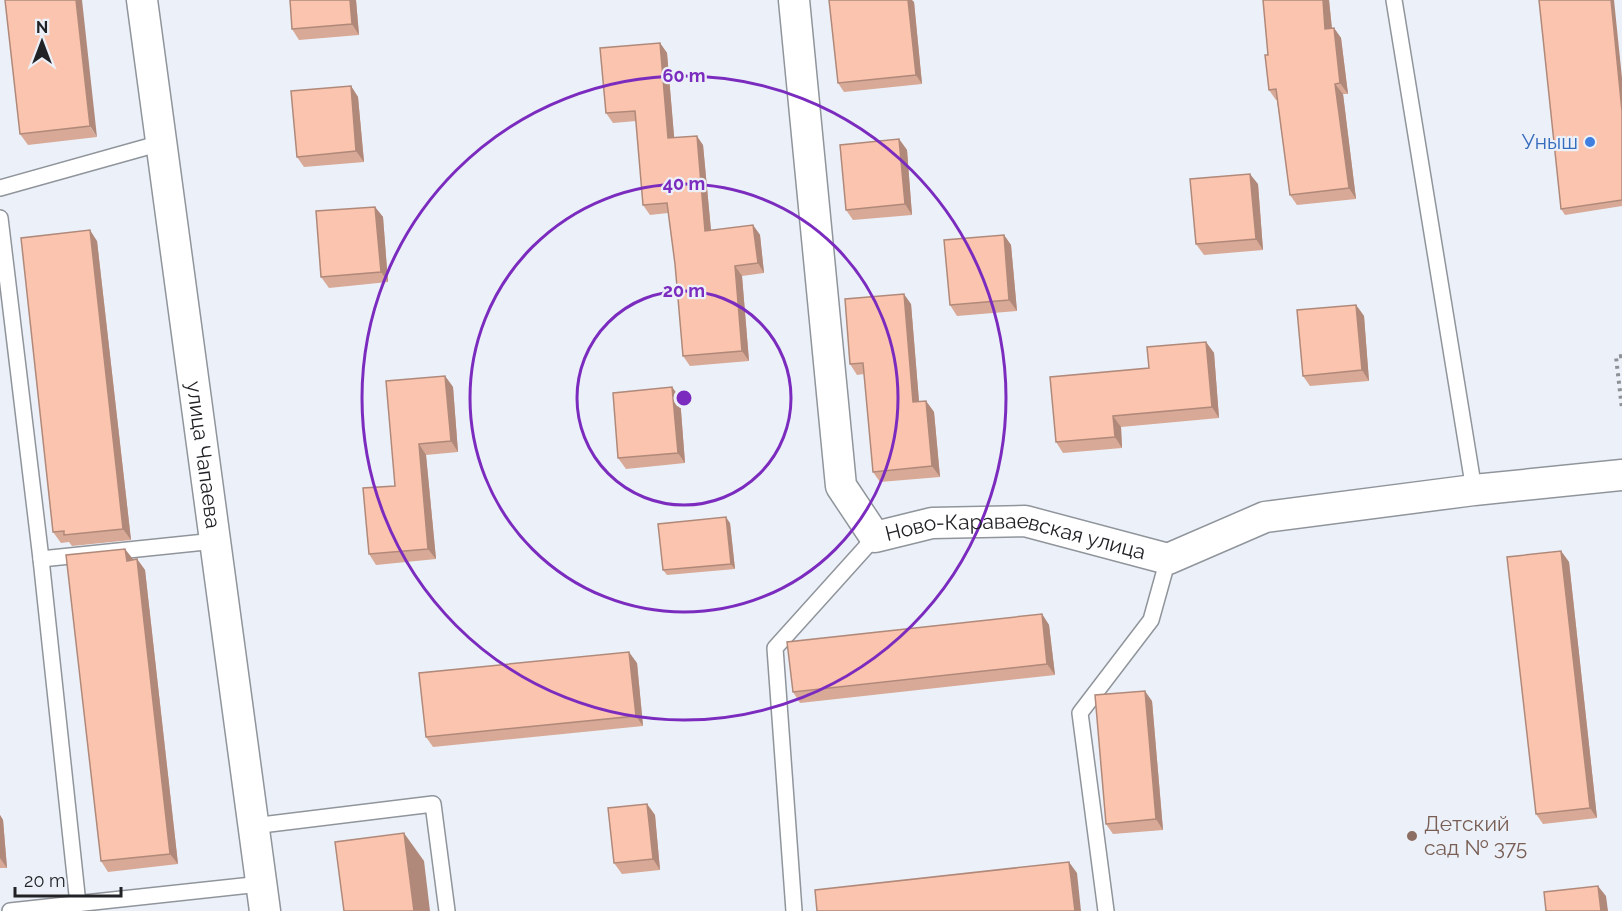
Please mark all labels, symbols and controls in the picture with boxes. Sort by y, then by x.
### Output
north arrow [12,12,72,72]
text: N [36,18,48,37]
text: 60 m [662,65,706,86]
place label: Уныш [1522,129,1578,154]
marker: Уныш [1583,135,1597,149]
text: 40 m [663,173,705,194]
text: 20 m [663,280,705,301]
street label: улица Чапаева [182,380,226,530]
centre of rings [674,388,694,408]
street label: Ново-Караваевская улица [883,508,1148,564]
place label: Детский сад № 375 [1424,811,1527,860]
marker: Детский сад № 375 [1405,829,1419,843]
scale bar [15,860,122,898]
text: 20 m [24,870,66,891]

